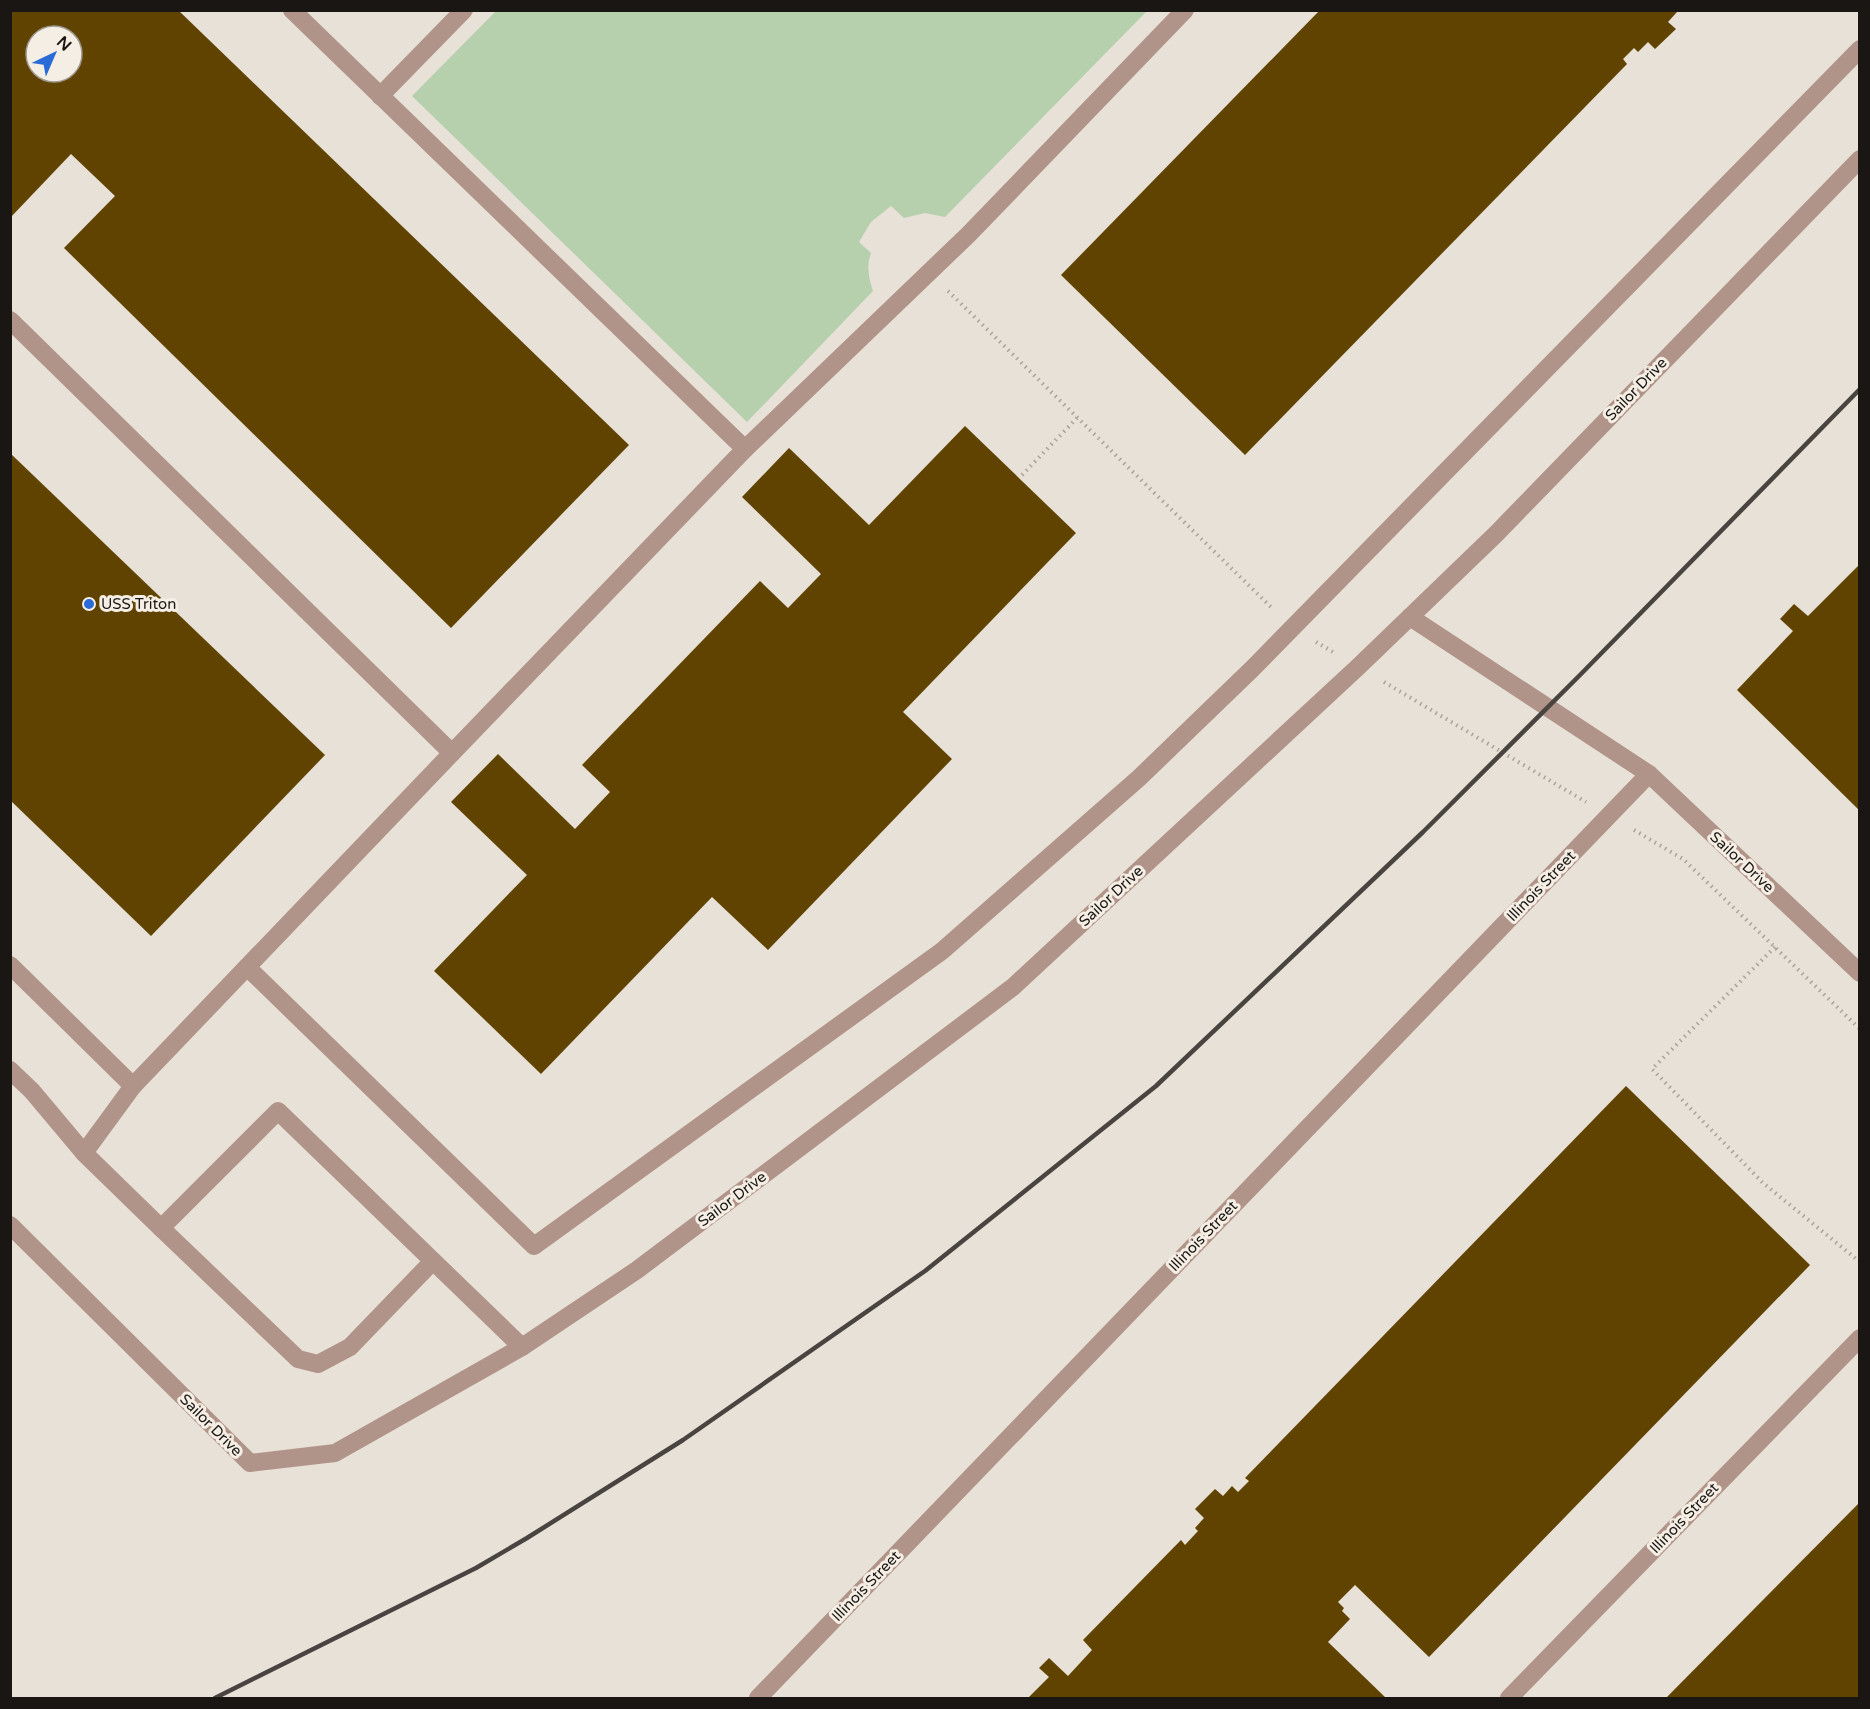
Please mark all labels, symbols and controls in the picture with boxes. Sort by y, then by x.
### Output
north arrow [24,24,84,84]
text: N [52,32,75,56]
street label: Sailor Drive [1601,354,1671,424]
place label: USS Triton [101,595,176,613]
marker: USS Triton [82,597,96,611]
street label: Sailor Drive [1706,828,1778,896]
street label: Illinois Street [1503,847,1579,925]
street label: Sailor Drive [1075,862,1147,930]
street label: Sailor Drive [694,1167,770,1231]
street label: Illinois Street [1165,1197,1241,1275]
street label: Sailor Drive [176,1390,246,1460]
street label: Illinois Street [1646,1479,1722,1557]
street label: Illinois Street [828,1547,904,1625]

